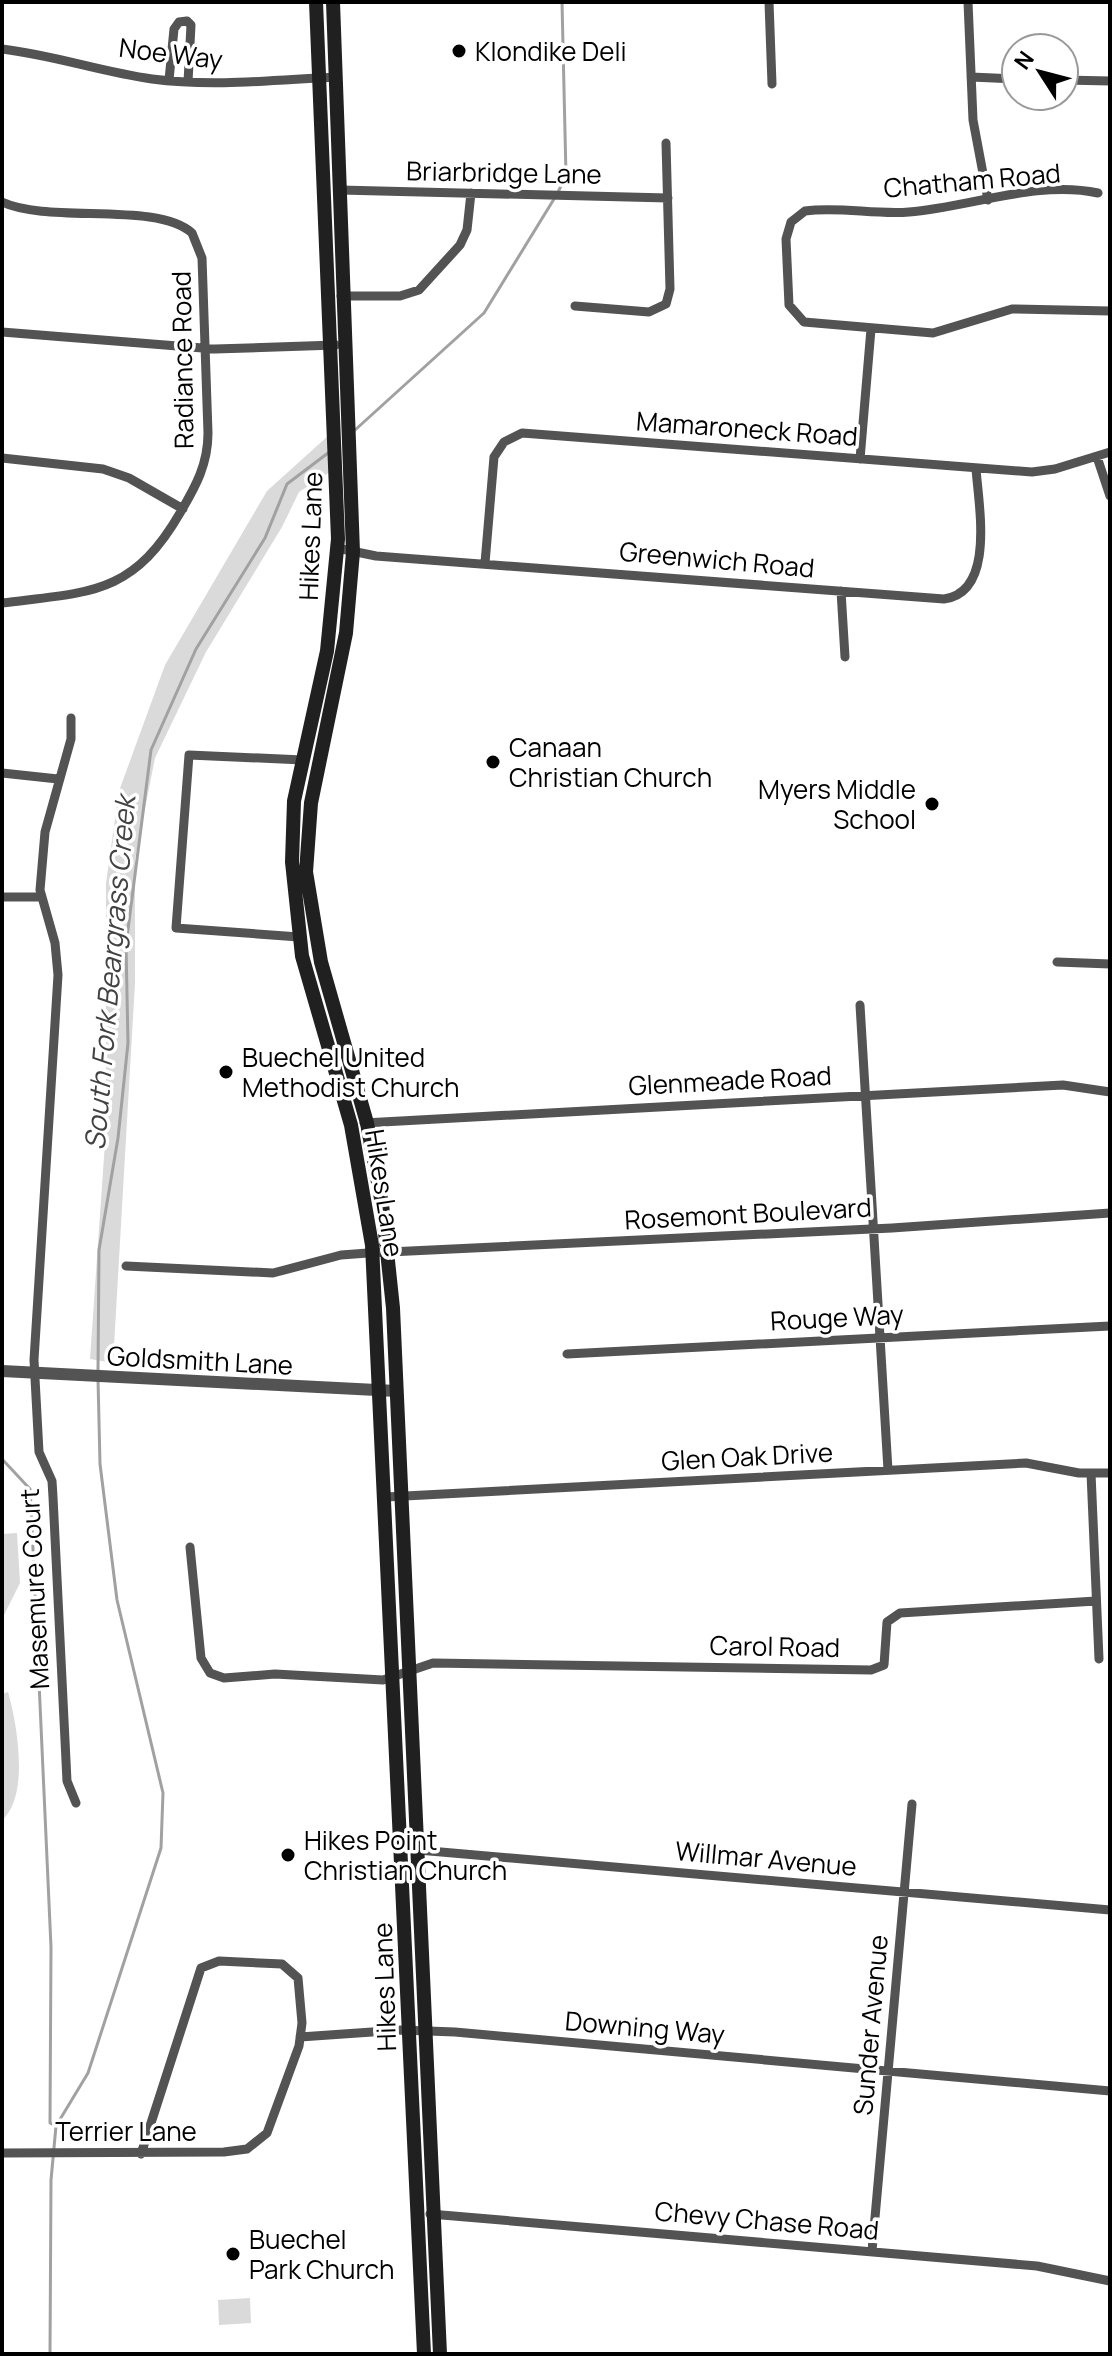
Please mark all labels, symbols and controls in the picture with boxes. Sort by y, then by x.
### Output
street label: Noe Way [117,29,225,77]
north arrow [1000,32,1080,112]
place label: Klondike Deli [475,33,627,69]
marker: Klondike Deli [450,42,468,60]
text: N [1007,45,1041,75]
street label: Briarbridge Lane [406,152,602,192]
street label: Chatham Road [882,154,1062,206]
street label: Radiance Road [162,271,202,449]
street label: Mamaroneck Road [635,402,859,454]
street label: Hikes Lane [290,471,330,601]
street label: Greenwich Road [618,533,816,585]
place label: Canaan Christian Church [509,729,712,795]
marker: Canaan Christian Church [484,753,502,771]
place label: Myers Middle School [758,771,916,837]
water label: South Fork Beargrass Creek [75,790,144,1152]
marker: Myers Middle School [923,795,941,813]
place label: Buechel United Methodist Church [242,1039,459,1105]
street label: Glenmeade Road [627,1057,833,1103]
marker: Buechel United Methodist Church [217,1063,235,1081]
street label: Hikes Lane [357,1127,413,1259]
street label: Rosemont Boulevard [624,1189,872,1237]
street label: Rouge Way [769,1296,905,1338]
street label: Goldsmith Lane [106,1337,294,1383]
street label: Glen Oak Drive [660,1434,834,1478]
street label: Masemure Court [11,1488,57,1690]
street label: Carol Road [709,1627,841,1665]
place label: Hikes Point Christian Church [304,1822,507,1888]
street label: Willmar Avenue [674,1832,858,1884]
marker: Hikes Point Christian Church [279,1846,297,1864]
street label: Hikes Lane [364,1922,404,2052]
street label: Sunder Avenue [844,1933,896,2117]
street label: Downing Way [564,2002,727,2052]
street label: Terrier Lane [55,2113,197,2149]
street label: Chevy Chase Road [653,2192,881,2248]
place label: Buechel Park Church [249,2221,394,2287]
marker: Buechel Park Church [224,2245,242,2263]

